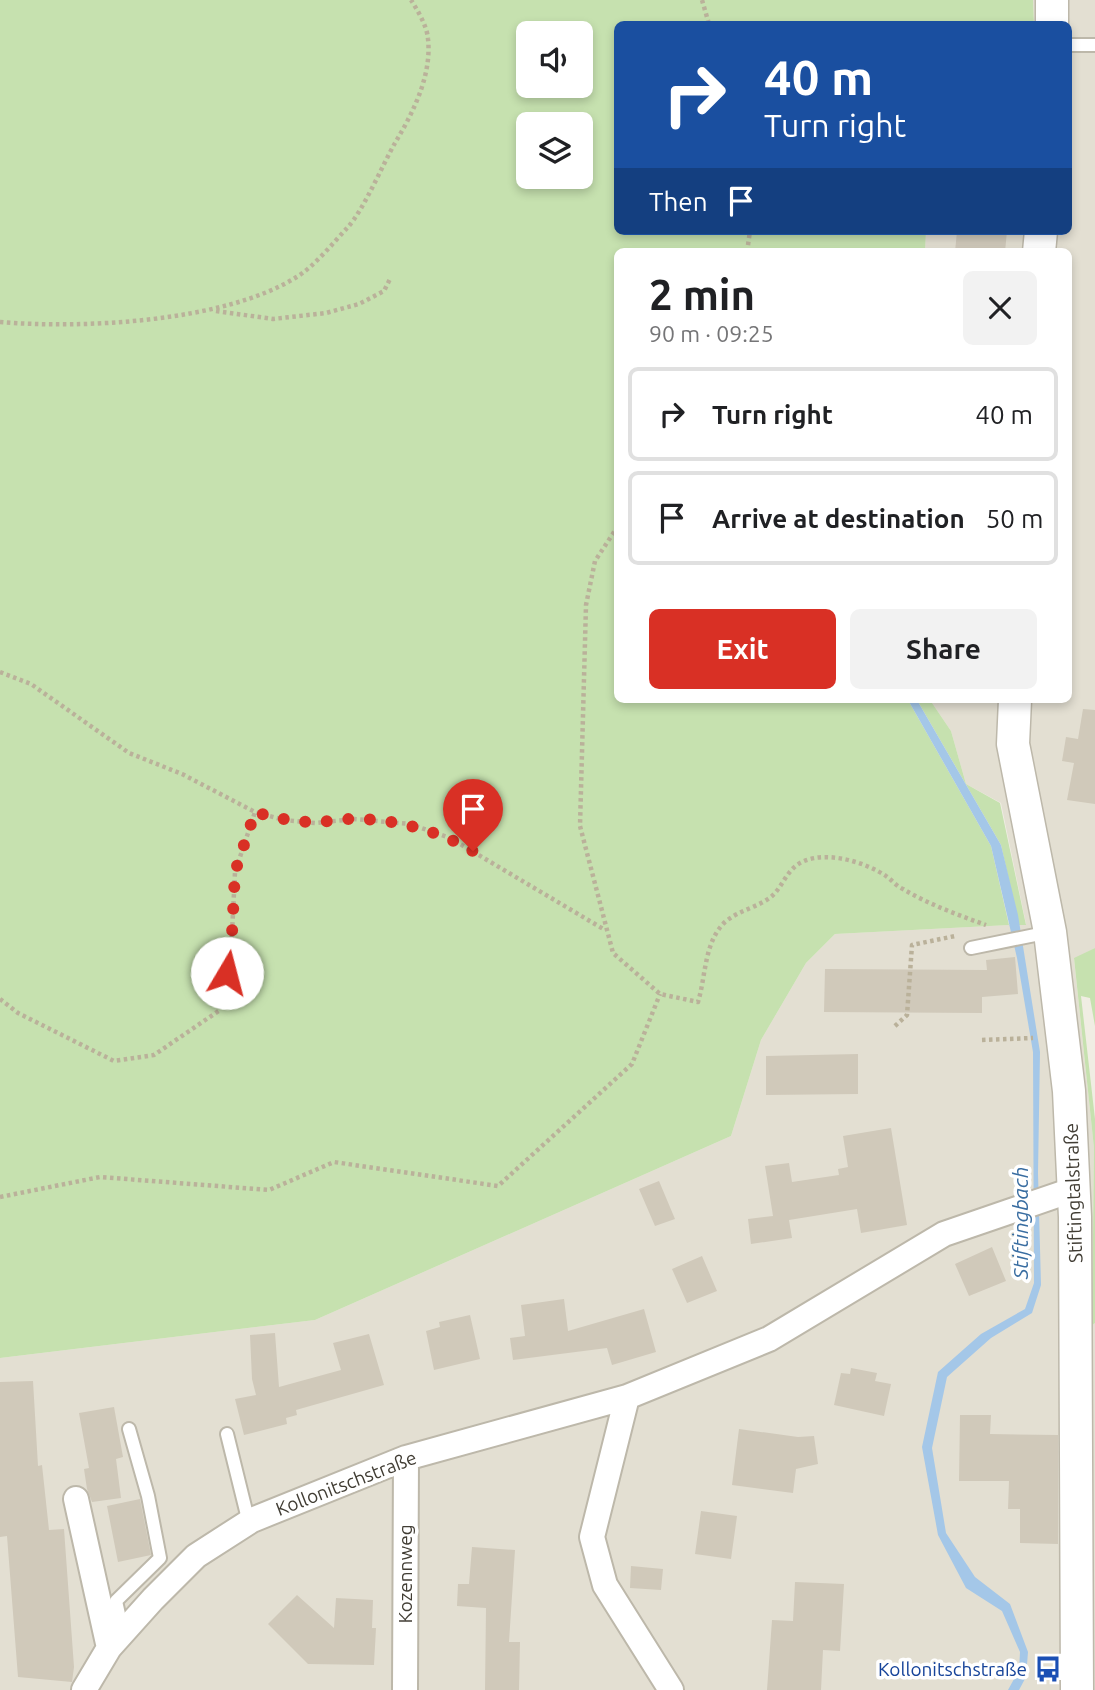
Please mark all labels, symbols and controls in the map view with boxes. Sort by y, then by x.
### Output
map controls [516,21,593,189]
button: sound [516,21,593,98]
icon: right [649,49,740,140]
text: 40 m [764,49,873,104]
text: Turn right [764,107,906,143]
button: layers [516,112,593,189]
icon: arrive [722,182,760,220]
text: Then [649,187,708,216]
text: 2 min [649,271,755,318]
button: close [963,271,1037,345]
text: 90 m · 09:25 [649,321,774,346]
icon: right [653,395,691,433]
text: Turn right [712,400,833,429]
text: 40 m [975,400,1033,429]
icon: arrive [653,499,691,537]
text: Arrive at destination [712,504,965,533]
text: 50 m [986,504,1043,533]
button: Exit [649,609,836,689]
button: Share [850,609,1037,689]
pin [443,779,503,851]
icon: arrive [454,790,492,828]
position arrow [190,936,264,1010]
street label: Stiftingtalstraße [1060,1123,1086,1263]
water label: Stiftingbach [1008,1167,1032,1280]
street label: Kollonitschstraße [273,1446,419,1520]
street label: Kozennweg [394,1524,416,1624]
bus stop icon: Kollonitschstraße [1033,1654,1063,1684]
place label: Kollonitschstraße [878,1658,1027,1680]

